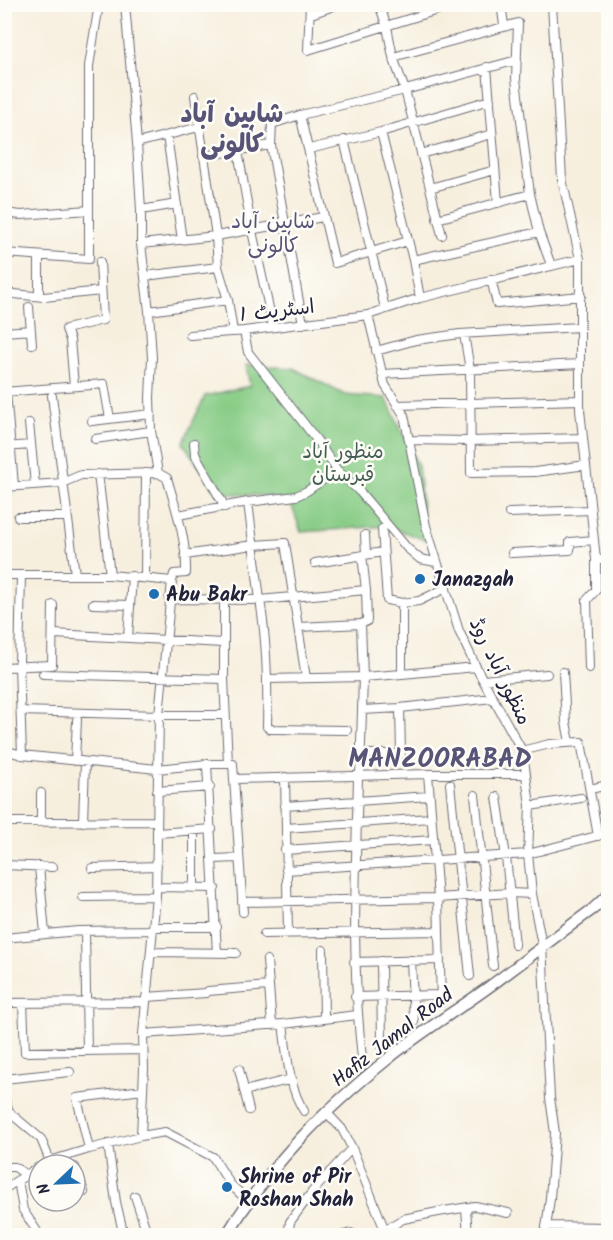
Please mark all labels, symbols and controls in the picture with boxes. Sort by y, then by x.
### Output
district label: شاہین آباد کالونی [181,94,283,166]
district label: شاہین آباد کالونی [231,206,315,263]
street label: اسٹریٹ 1 [238,292,317,332]
park label: منظور آباد قبرستان [302,437,384,492]
place label: Janazgah [432,565,514,597]
marker: Janazgah [413,572,427,586]
place label: Abu Bakr [166,580,248,612]
marker: Abu Bakr [147,587,161,601]
street label: منظور آباد روڈ [459,613,539,731]
district label: MANZOORABAD [348,739,532,781]
street label: Hafiz Jamal Road [325,980,462,1097]
north arrow [27,1153,87,1213]
place label: Shrine of Pir Roshan Shah [239,1162,353,1217]
text: N [31,1179,58,1198]
marker: Shrine of Pir Roshan Shah [220,1180,234,1194]

